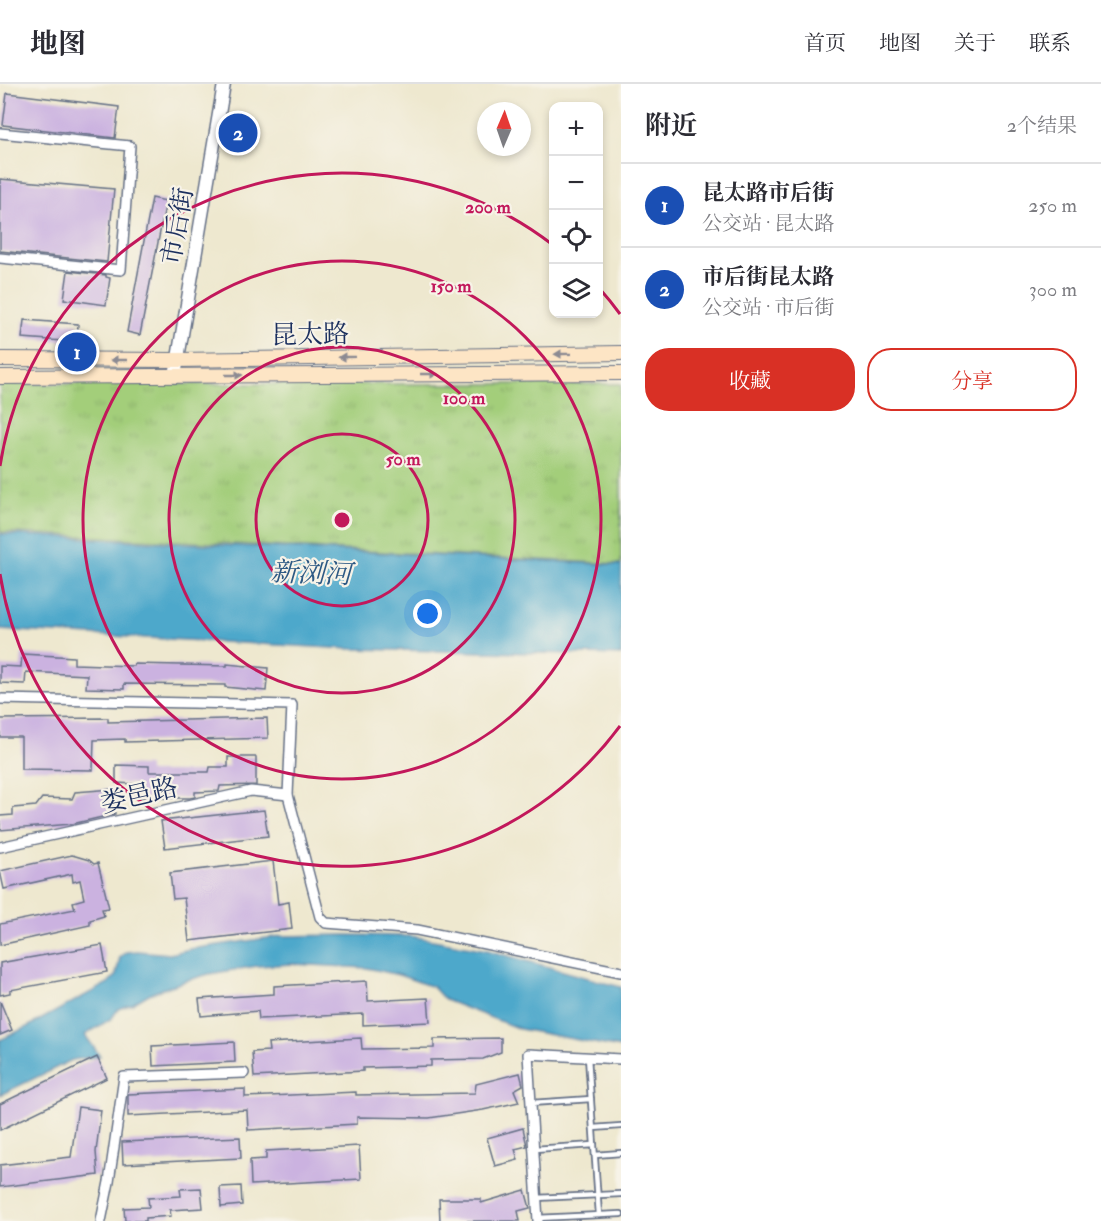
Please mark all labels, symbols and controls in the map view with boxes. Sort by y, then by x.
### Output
text: 地图 [30,27,86,62]
text: 首页 [804,30,846,57]
text: 地图 [879,30,921,57]
text: 关于 [954,30,996,57]
text: 联系 [1029,30,1071,57]
north arrow [477,102,531,156]
map controls [549,102,603,318]
button: + [549,102,603,156]
pin: 2 [218,110,258,156]
text: 附近 [645,110,697,142]
text: 2个结果 [1007,113,1077,138]
button: − [549,156,603,210]
text: 昆太路市后街 [702,179,834,207]
street label: 市后街 [155,185,201,267]
text: 1 [661,193,668,218]
text: 250 m [1028,193,1077,218]
text: 200 m [465,196,512,219]
button: locate [549,210,603,264]
text: 公交站 · 昆太路 [702,211,834,236]
text: 市后街昆太路 [702,263,834,291]
button: layers [549,264,603,318]
text: 150 m [430,275,473,298]
text: 2 [659,277,670,302]
text: 300 m [1029,277,1077,302]
text: 公交站 · 市后街 [702,295,834,320]
street label: 昆太路 [271,318,349,352]
pin: 1 [58,330,97,374]
button: 收藏 [645,348,855,411]
button: 分享 [867,348,1077,411]
one-way arrow [553,349,572,359]
one-way arrow [337,353,356,362]
one-way arrow [109,355,128,365]
one-way arrow [419,369,438,379]
one-way arrow [224,370,243,380]
text: 100 m [443,387,486,410]
text: 50 m [386,448,421,471]
centre of rings [332,510,352,530]
water label: 新浏河 [270,556,357,592]
your location [413,599,442,628]
street label: 娄邑路 [98,772,181,820]

